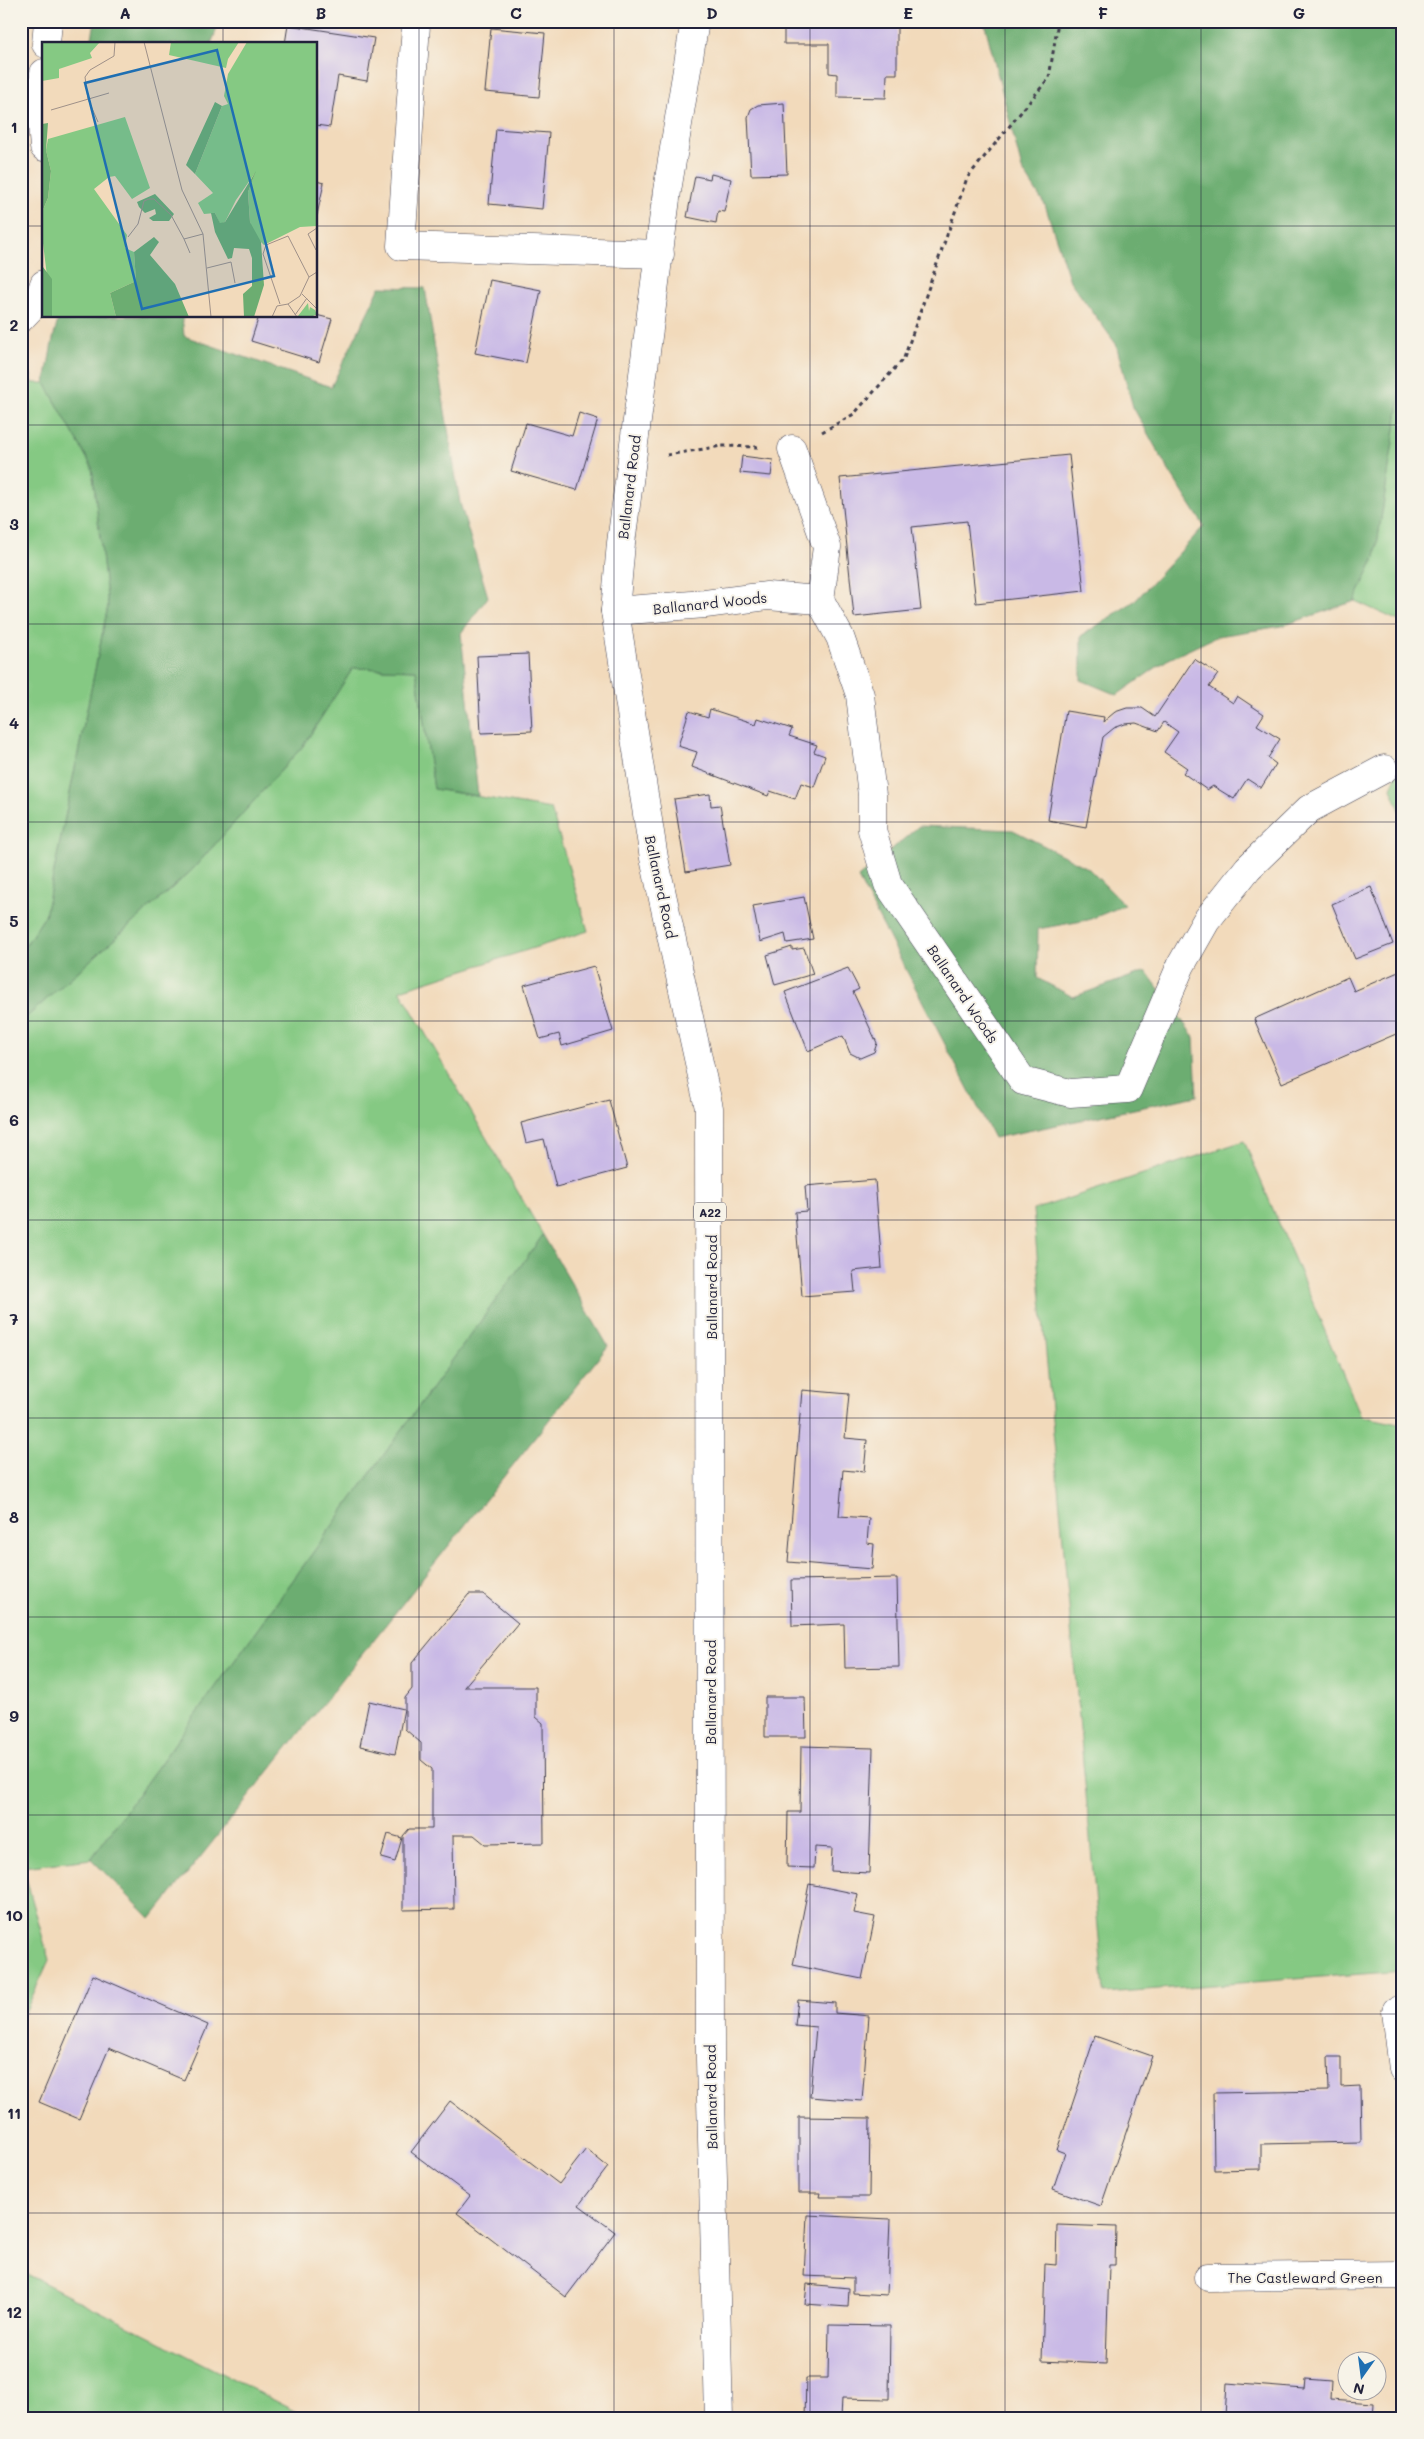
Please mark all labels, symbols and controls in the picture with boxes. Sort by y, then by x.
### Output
text: A [119,2,131,23]
text: B [316,2,326,23]
text: C [510,2,522,23]
text: D [706,2,718,23]
text: E [903,2,913,23]
text: F [1098,2,1108,23]
text: G [1293,2,1305,23]
inset map [42,42,318,318]
text: 1 [10,116,18,137]
text: 2 [10,314,19,335]
street label: Ballanard Road [613,434,645,540]
text: 3 [9,513,19,534]
street label: Ballanard Woods [652,588,768,618]
text: 4 [9,712,19,733]
street label: Ballanard Road [641,834,681,940]
text: 5 [9,910,19,931]
street label: Ballanard Woods [923,941,1003,1047]
text: 6 [9,1109,19,1130]
road number: A22 [694,1202,726,1222]
street label: Ballanard Road [702,1234,721,1339]
text: 7 [10,1308,19,1329]
text: 8 [9,1506,19,1527]
street label: Ballanard Road [701,1639,720,1744]
text: 9 [9,1705,19,1726]
text: 10 [5,1904,23,1925]
street label: Ballanard Road [701,2044,721,2150]
text: 11 [7,2102,21,2123]
street label: The Castleward Green [1227,2268,1383,2287]
text: 12 [6,2301,22,2322]
north arrow [1336,2352,1386,2402]
text: N [1351,2379,1366,2400]

